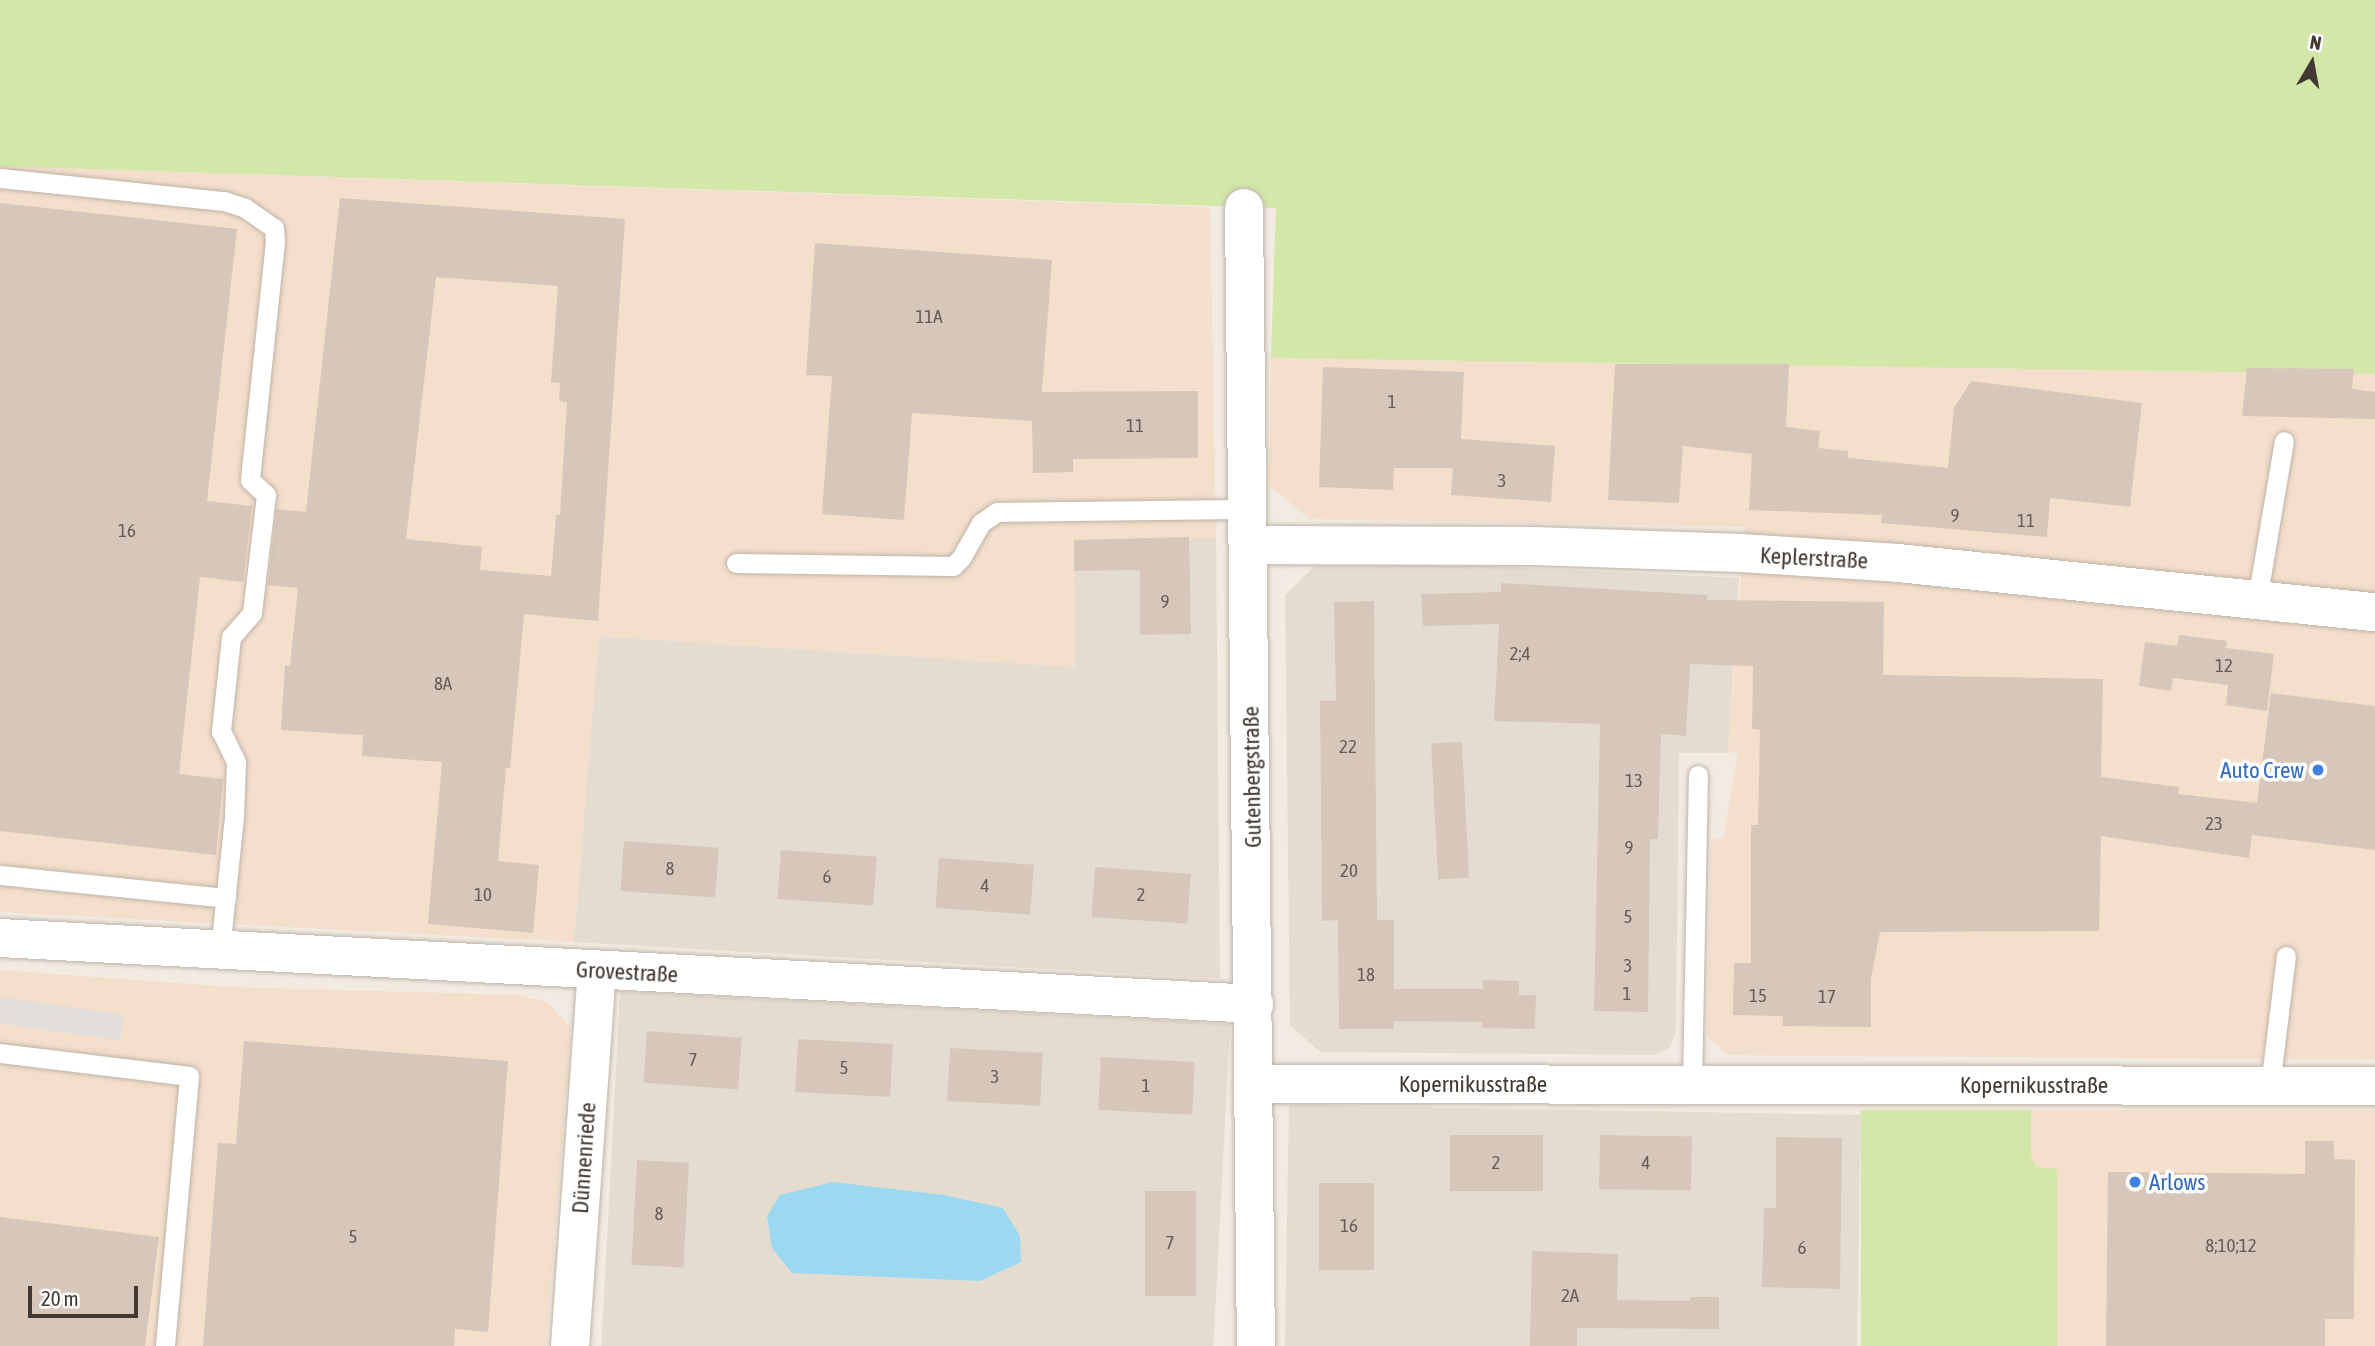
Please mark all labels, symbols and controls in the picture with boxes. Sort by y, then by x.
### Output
north arrow [2277,28,2347,98]
text: N [2308,31,2323,54]
house number: 11A [915,306,943,328]
house number: 1 [1388,391,1396,413]
house number: 11 [1126,415,1144,437]
house number: 3 [1498,470,1506,492]
house number: 9 [1951,505,1959,527]
house number: 11 [2017,510,2035,532]
house number: 16 [118,520,136,542]
street label: Keplerstraße [1759,541,1869,575]
house number: 9 [1161,591,1169,613]
house number: 2;4 [1509,643,1531,665]
house number: 12 [2215,655,2233,677]
house number: 8A [434,673,452,695]
street label: Gutenbergstraße [1237,706,1267,848]
house number: 22 [1339,736,1357,758]
place label: Auto Crew [2220,756,2304,784]
marker: Auto Crew [2310,762,2326,778]
house number: 13 [1625,770,1643,792]
house number: 23 [2205,813,2223,835]
house number: 9 [1625,837,1633,859]
house number: 8 [666,858,674,880]
house number: 20 [1340,860,1358,882]
house number: 6 [823,866,831,888]
house number: 4 [981,875,989,897]
house number: 10 [474,884,492,906]
house number: 2 [1137,884,1145,906]
house number: 5 [1624,906,1632,928]
house number: 3 [1624,955,1632,977]
street label: Grovestraße [575,956,679,988]
house number: 18 [1357,964,1375,986]
house number: 1 [1623,983,1631,1005]
house number: 15 [1749,985,1767,1007]
house number: 17 [1818,986,1836,1008]
house number: 7 [689,1049,697,1071]
house number: 5 [840,1057,848,1079]
house number: 3 [991,1066,999,1088]
street label: Kopernikusstraße [1399,1070,1547,1098]
street label: Kopernikusstraße [1960,1071,2108,1099]
house number: 1 [1142,1075,1150,1097]
street label: Dünnenriede [566,1101,602,1215]
house number: 2 [1492,1152,1500,1174]
house number: 4 [1642,1152,1650,1174]
place label: Arlows [2149,1168,2205,1196]
marker: Arlows [2127,1174,2143,1190]
house number: 8 [655,1203,663,1225]
house number: 16 [1340,1215,1358,1237]
house number: 5 [349,1226,357,1248]
house number: 7 [1166,1232,1174,1254]
house number: 8;10;12 [2205,1235,2257,1257]
house number: 6 [1798,1237,1806,1259]
scale bar [32,1272,142,1316]
house number: 2A [1561,1285,1579,1307]
text: 20 m [41,1286,79,1310]

